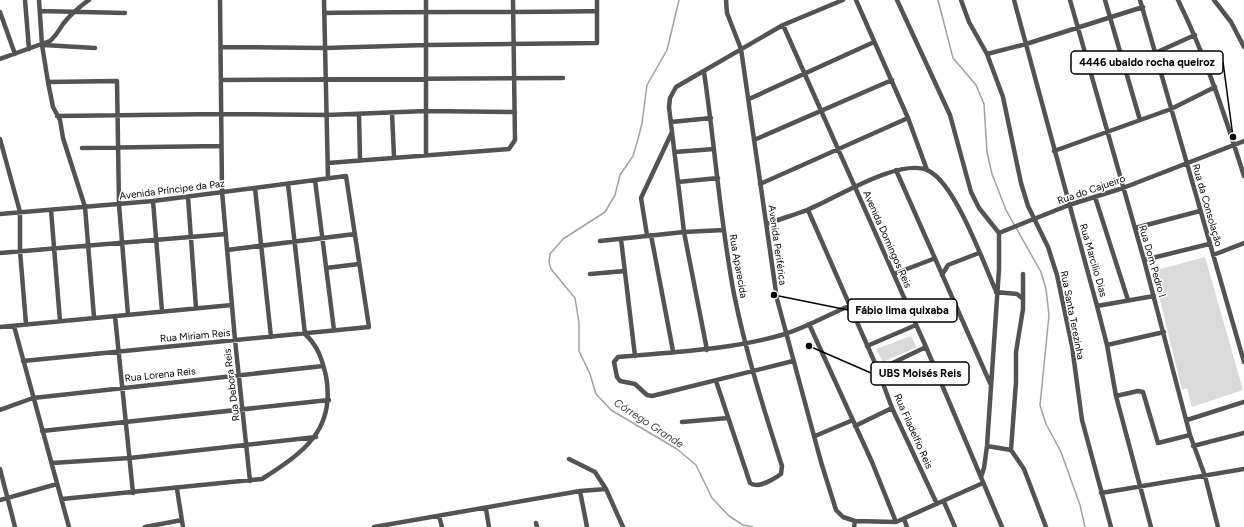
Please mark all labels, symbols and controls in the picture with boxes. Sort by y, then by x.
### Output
callout: 4446 ubaldo rocha queiroz [1071,51,1223,74]
text: 4446 ubaldo rocha queiroz [1079,56,1215,69]
street label: Rua da Consolação [1189,162,1226,248]
street label: Rua do Cajueiro [1055,172,1127,207]
street label: Avenida Príncipe da Paz [119,177,226,202]
street label: Avenida Domingos Reis [860,189,915,290]
street label: Avenida Periférica [765,204,790,286]
street label: Rua Marcilio Dias [1077,222,1110,299]
street label: Rua Dom Pedro I [1136,224,1169,299]
street label: Rua Aparecida [726,233,751,299]
street label: Rua Santa Terezinha [1058,270,1088,361]
callout: Fábio lima quixaba [848,299,957,322]
text: Fábio lima quixaba [855,304,949,317]
street label: Rua Miriam Reis [159,326,231,345]
street label: Rua Debora Reis [221,348,242,422]
callout: UBS Moisés Reis [871,362,969,385]
street label: Rua Lorena Reis [124,364,196,385]
text: UBS Moisés Reis [879,367,961,380]
street label: Rua Filadelfio Reis [891,392,936,471]
water label: Córrego Grande [611,396,686,451]

